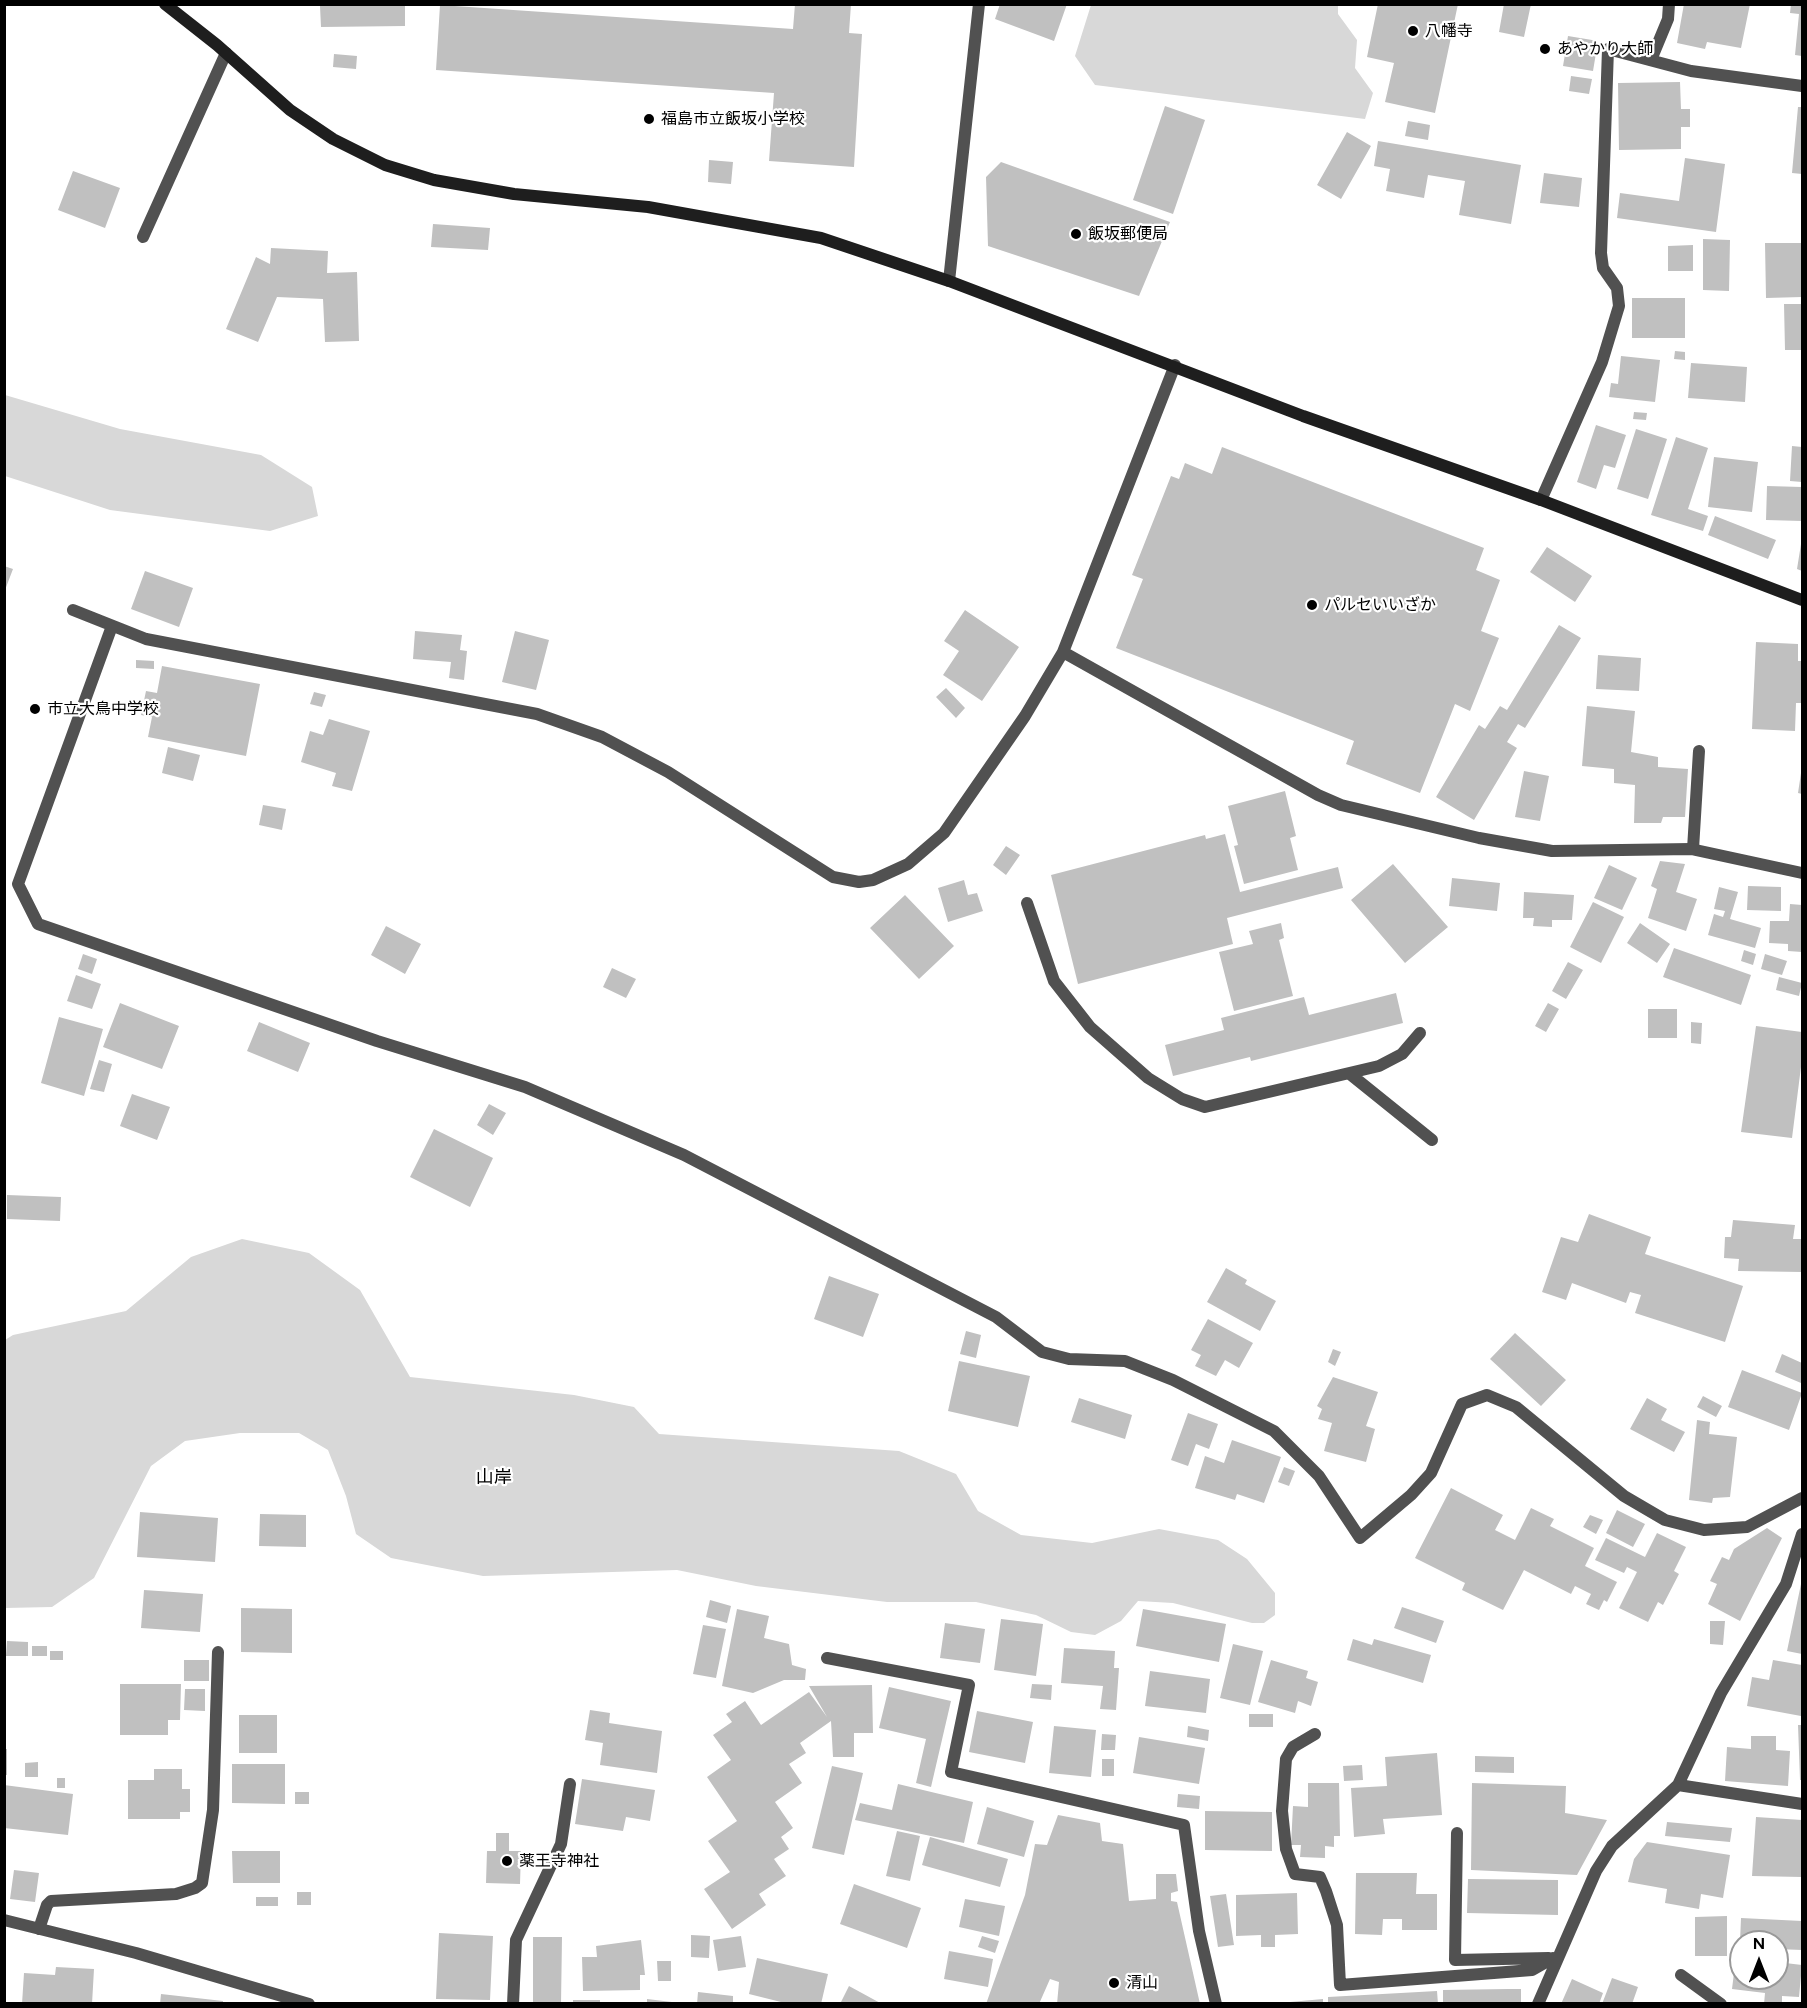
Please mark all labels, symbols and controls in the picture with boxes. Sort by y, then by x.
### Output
place label: 八幡寺 [1425,21,1473,41]
marker: 八幡寺 [1406,24,1420,38]
place label: あやかり大師 [1557,39,1653,59]
marker: あやかり大師 [1538,42,1552,56]
place label: 福島市立飯坂小学校 [661,109,805,129]
marker: 福島市立飯坂小学校 [642,112,656,126]
place label: 飯坂郵便局 [1088,224,1168,244]
marker: 飯坂郵便局 [1069,227,1083,241]
place label: パルセいいざか [1324,595,1436,615]
marker: パルセいいざか [1305,598,1319,612]
place label: 市立大鳥中学校 [47,699,159,719]
marker: 市立大鳥中学校 [28,702,42,716]
district label: 山岸 [476,1467,512,1489]
place label: 薬王寺神社 [519,1851,599,1871]
marker: 薬王寺神社 [500,1854,514,1868]
north arrow [1729,1930,1789,1990]
text: N [1753,1934,1765,1953]
place label: 清山 [1126,1973,1158,1993]
marker: 清山 [1107,1976,1121,1990]

